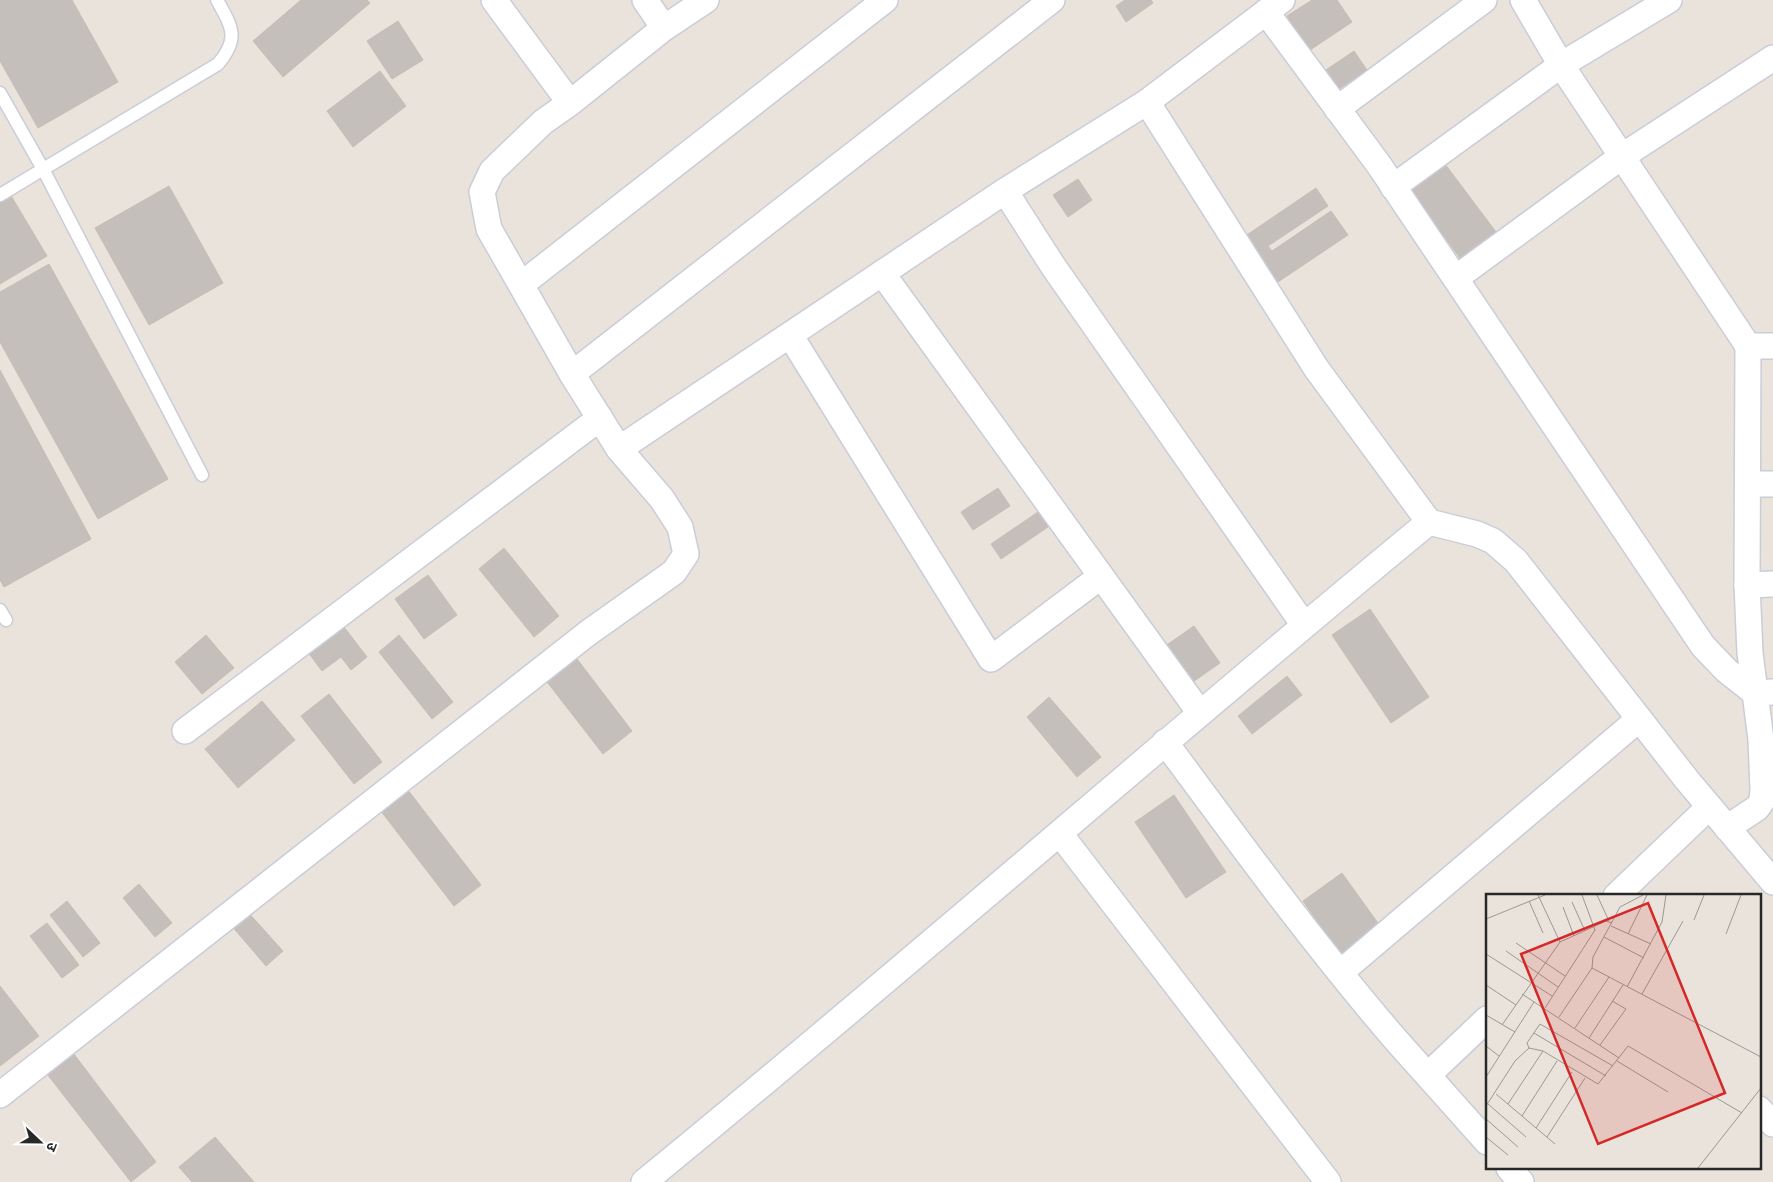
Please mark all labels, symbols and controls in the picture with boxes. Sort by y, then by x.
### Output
inset map [1486,894,1760,1170]
north arrow [15,1117,65,1167]
text: उ [42,1140,62,1155]

